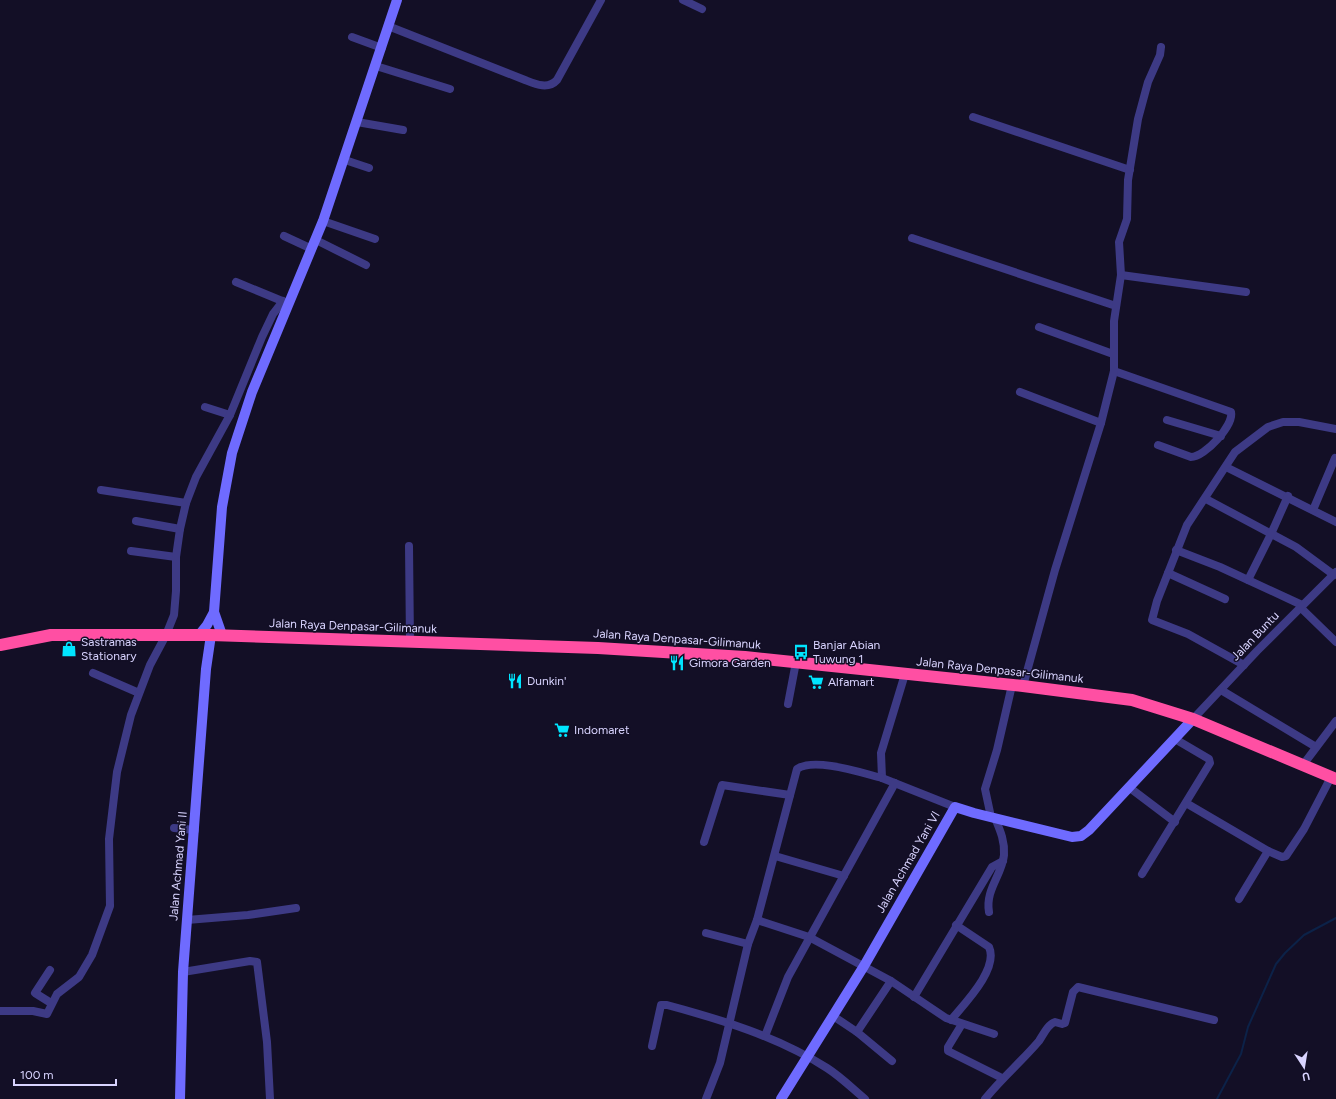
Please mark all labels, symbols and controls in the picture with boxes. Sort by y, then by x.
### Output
street label: Jalan Buntu [1228,609,1282,663]
street label: Jalan Raya Denpasar-Gilimanuk [269,616,437,636]
street label: Jalan Raya Denpasar-Gilimanuk [593,626,761,652]
place label: Sastramas Stationary [81,635,137,663]
place label: Banjar Abian Tuwung 1 [813,638,881,666]
shop icon: Sastramas Stationary [60,640,78,658]
bus stop icon: Banjar Abian Tuwung 1 [792,643,810,661]
restaurant icon: Gimora Garden [668,654,686,672]
street label: Jalan Raya Denpasar-Gilimanuk [916,654,1084,686]
place label: Gimora Garden [689,656,771,670]
restaurant icon: Dunkin' [506,672,524,690]
supermarket icon: Alfamart [807,673,825,691]
place label: Dunkin' [527,674,566,688]
place label: Alfamart [828,675,875,689]
supermarket icon: Indomaret [553,721,571,739]
place label: Indomaret [574,723,630,737]
street label: Jalan Achmad Yani VI [873,809,943,915]
street label: Jalan Achmad Yani II [166,811,190,921]
north arrow [1284,1047,1324,1087]
scale bar [14,1061,116,1087]
text: 100 m [20,1068,54,1082]
text: U [1301,1069,1311,1084]

